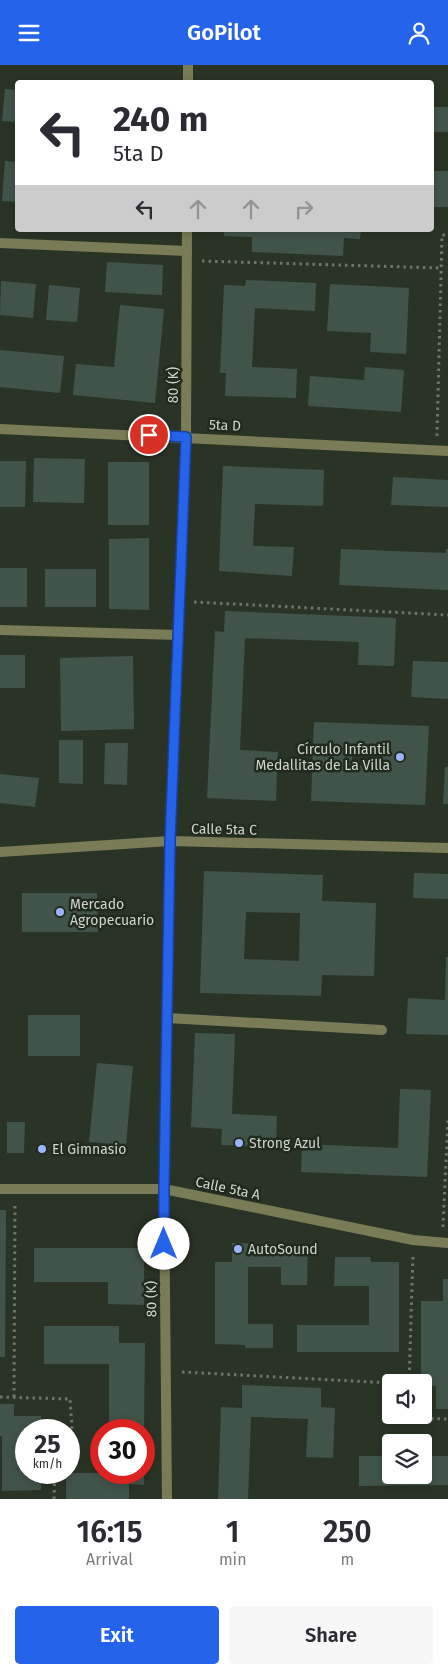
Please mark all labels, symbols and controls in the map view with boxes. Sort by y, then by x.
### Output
icon: menu [15,19,43,47]
text: GoPilot [187,19,261,46]
icon: person [405,19,433,47]
text: 240 m [113,98,208,140]
icon: left [30,100,95,165]
text: 5ta D [113,140,164,167]
icon: left [131,195,159,223]
icon: ahead [184,195,212,223]
icon: ahead [237,195,265,223]
icon: right [290,195,318,223]
street label: 80 (K) [165,367,182,403]
pin [128,414,170,456]
street label: 5ta D [208,416,242,435]
icon: arrive [135,421,163,449]
place label: Círculo Infantil Medallitas de La Villa [255,741,390,774]
marker: Círculo Infantil Medallitas de La Villa [394,751,406,763]
street label: Calle 5ta C [191,820,257,839]
place label: Mercado Agropecuario [70,896,154,929]
marker: Mercado Agropecuario [54,906,66,918]
place label: Strong Azul [249,1135,320,1152]
marker: Strong Azul [233,1137,245,1149]
place label: El Gimnasio [52,1141,126,1158]
marker: El Gimnasio [36,1143,48,1155]
street label: Calle 5ta A [194,1173,262,1204]
position arrow [137,1217,189,1269]
place label: AutoSound [248,1241,318,1258]
marker: AutoSound [232,1243,244,1255]
street label: 80 (K) [143,1281,160,1317]
map controls [382,1374,432,1484]
button: sound [382,1374,432,1424]
speed limit sign: 30 [90,1419,155,1484]
text: 25 [34,1430,61,1460]
button: layers [382,1434,432,1484]
text: km/h [33,1457,62,1471]
text: 16:15 [76,1514,142,1550]
text: 1 [226,1514,240,1550]
text: 250 [323,1514,372,1550]
text: Arrival [86,1550,133,1569]
text: min [219,1550,247,1569]
text: m [340,1550,354,1569]
button: Exit [15,1606,219,1664]
button: Share [229,1606,433,1664]

